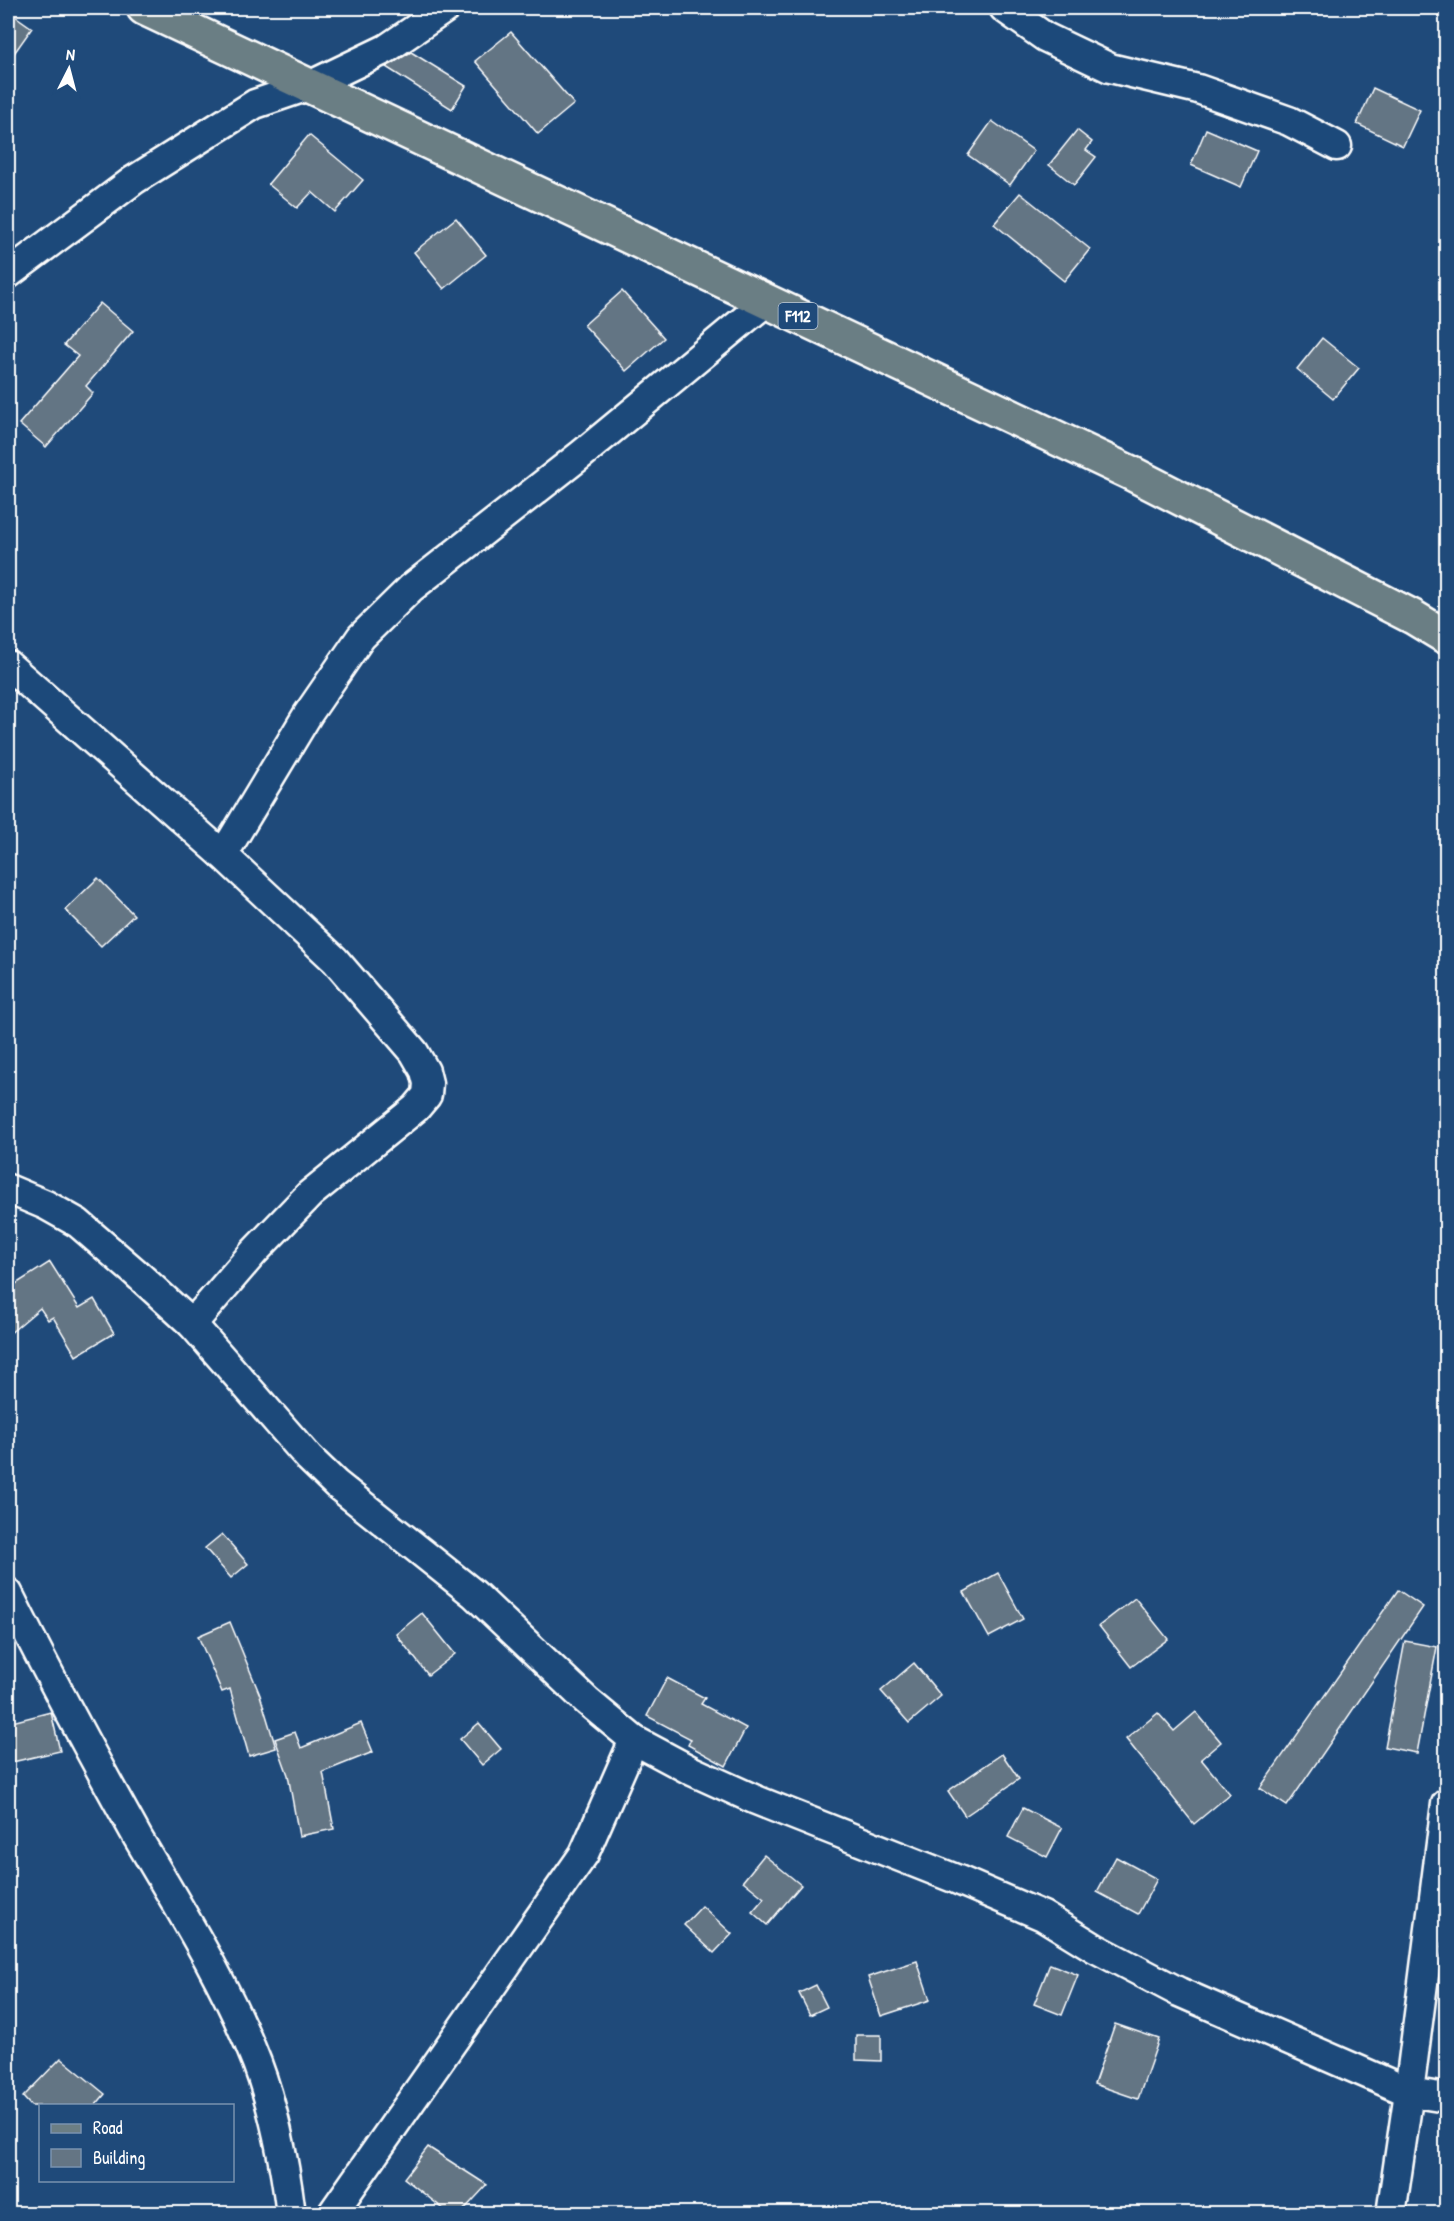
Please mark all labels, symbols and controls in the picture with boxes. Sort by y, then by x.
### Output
north arrow [39,39,99,99]
text: N [65,43,76,66]
road number: F112 [778,303,818,329]
legend [39,2104,234,2182]
text: Road [93,2115,123,2140]
text: Building [93,2145,145,2170]

